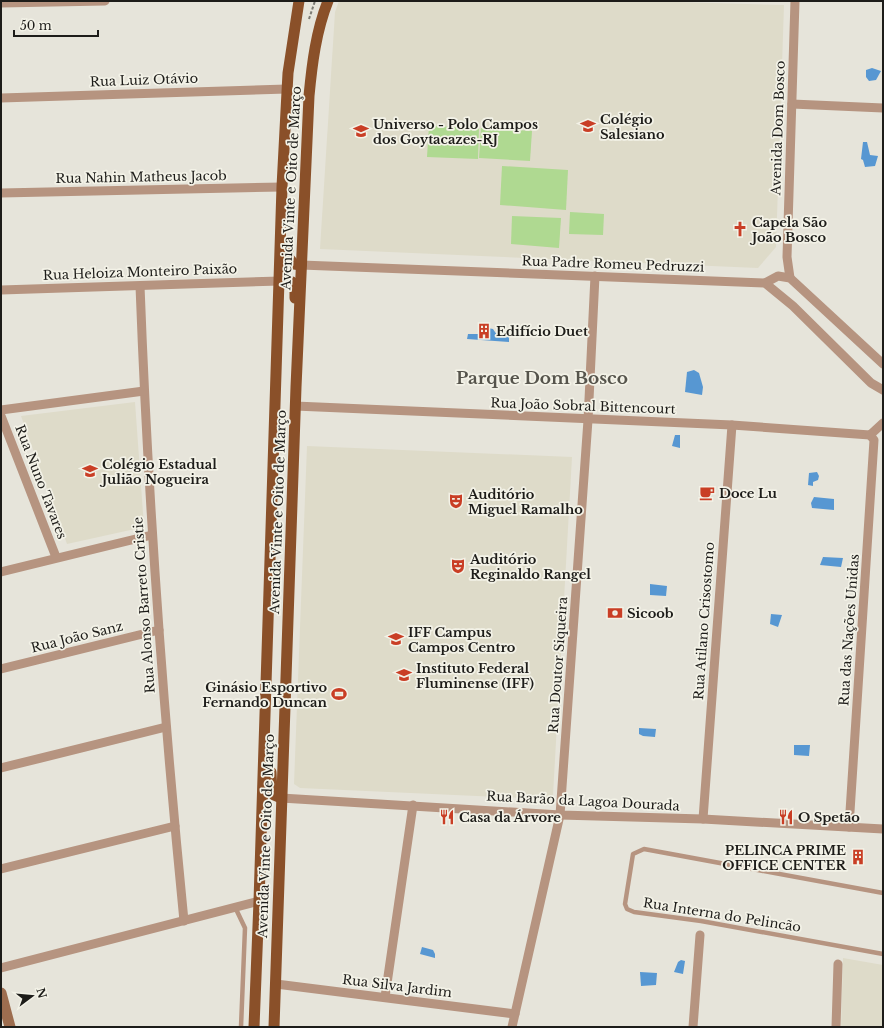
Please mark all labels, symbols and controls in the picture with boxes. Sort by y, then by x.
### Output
scale bar [14,12,98,38]
text: 50 m [20,18,52,33]
street label: Avenida Dom Bosco [767,60,789,197]
street label: Rua Luiz Otávio [90,70,198,90]
street label: Avenida Vinte e Oito de Março [277,86,305,291]
place label: Colégio Salesiano [600,111,665,143]
place label: Universo - Polo Campos dos Goytacazes-RJ [373,116,538,148]
school or university icon: Colégio Salesiano [579,117,597,135]
school or university icon: Universo - Polo Campos dos Goytacazes-RJ [352,122,370,140]
street label: Rua Nahin Matheus Jacob [55,167,227,187]
place label: Capela São João Bosco [749,214,827,246]
church icon: Capela São João Bosco [731,220,749,238]
street label: Rua Padre Romeu Pedruzzi [521,252,705,276]
street label: Rua Heloiza Monteiro Paixão [43,260,237,284]
building icon: Edifício Duet [475,322,493,340]
place label: Edifício Duet [496,323,588,340]
district label: Parque Dom Bosco [456,368,628,389]
street label: Rua João Sobral Bittencourt [490,394,676,418]
street label: Avenida Vinte e Oito de Março [266,410,290,615]
street label: Rua Nuno Tavares [11,422,71,542]
place label: Colégio Estadual Julião Nogueira [99,456,217,488]
school or university icon: Colégio Estadual Julião Nogueira [81,462,99,480]
cafe icon: Doce Lu [698,484,716,502]
place label: Doce Lu [719,485,778,502]
place label: Auditório Miguel Ramalho [467,486,583,518]
theatre icon: Auditório Miguel Ramalho [447,492,465,510]
street label: Rua Alonso Barreto Cristie [129,516,159,694]
street label: Rua Atilano Crisostomo [690,541,718,701]
place label: Auditório Reginaldo Rangel [469,551,591,583]
street label: Rua das Nações Unidas [835,553,863,707]
theatre icon: Auditório Reginaldo Rangel [449,557,467,575]
street label: Rua Doutor Siqueira [545,595,571,734]
bank icon: Sicoob [606,604,624,622]
place label: Sicoob [627,605,674,622]
street label: Rua João Sanz [29,617,125,657]
place label: IFF Campus Campos Centro [408,624,516,656]
school or university icon: IFF Campus Campos Centro [387,630,405,648]
place label: Instituto Federal Fluminense (IFF) [416,660,534,692]
school or university icon: Instituto Federal Fluminense (IFF) [395,666,413,684]
place label: Ginásio Esportivo Fernando Duncan [202,679,328,711]
sports icon: Ginásio Esportivo Fernando Duncan [330,685,348,703]
street label: Avenida Vinte e Oito de Março [254,734,278,939]
street label: Rua Barão da Lagoa Dourada [486,787,681,815]
restaurant icon: Casa da Árvore [438,808,456,826]
restaurant icon: O Spetão [777,808,795,826]
place label: Casa da Árvore [459,809,561,826]
place label: O Spetão [798,809,860,826]
place label: PELINCA PRIME OFFICE CENTER [722,842,847,874]
building icon: PELINCA PRIME OFFICE CENTER [849,848,867,866]
street label: Rua Interna do Pelincão [642,894,802,936]
street label: Rua Silva Jardim [341,971,453,1001]
north arrow [12,976,52,1016]
text: N [33,986,50,1001]

